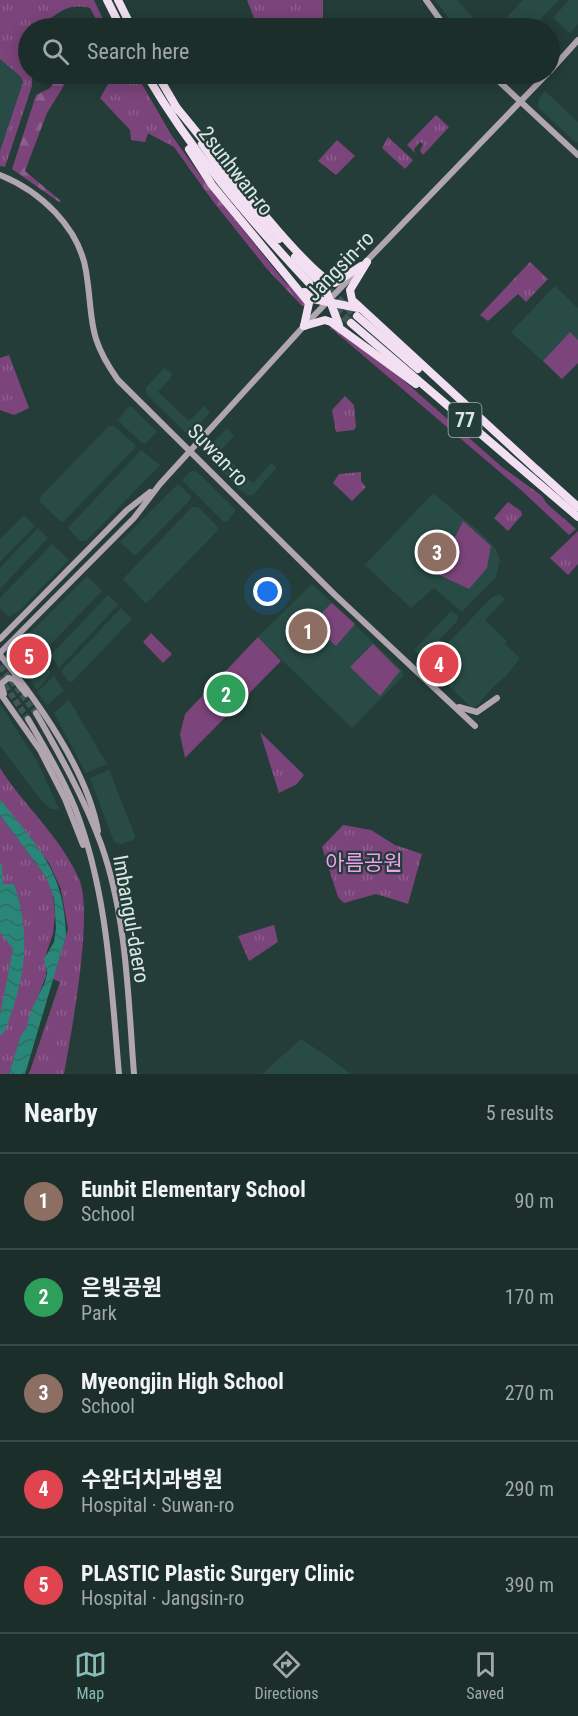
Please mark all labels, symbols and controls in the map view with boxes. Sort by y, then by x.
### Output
search box [18,18,560,84]
icon: search [39,35,72,68]
text: Search here [87,39,189,64]
street label: 2sunhwan-ro [194,122,278,220]
street label: Jangsin-ro [301,226,379,306]
road number: 77 [448,403,482,437]
street label: Suwan-ro [183,419,253,491]
pin: 3 [418,530,456,574]
your location [253,577,282,606]
pin: 1 [288,608,328,654]
pin: 5 [9,634,48,678]
pin: 4 [420,642,458,686]
pin: 2 [206,672,246,716]
park label: 아름공원 [325,851,403,875]
street label: Imbangul-daero [108,853,154,985]
text: Nearby [24,1098,98,1128]
text: 5 results [486,1101,554,1125]
text: Eunbit Elementary School [81,1177,306,1202]
text: 1 [38,1189,49,1213]
text: 90 m [515,1189,554,1213]
text: School [81,1202,135,1226]
text: 은빛공원 [81,1275,162,1300]
text: 2 [38,1285,49,1309]
text: 170 m [505,1285,554,1309]
text: Park [81,1301,117,1325]
text: Myeongjin High School [81,1369,284,1394]
text: 3 [38,1381,49,1405]
text: 270 m [505,1381,554,1405]
text: School [81,1394,135,1418]
text: 수완더치과병원 [81,1467,223,1492]
text: 4 [38,1477,49,1501]
text: 290 m [505,1477,554,1501]
text: Hospital · Suwan-ro [81,1493,234,1517]
text: PLASTIC Plastic Surgery Clinic [81,1561,354,1586]
text: 5 [38,1573,49,1597]
text: 390 m [505,1573,554,1597]
text: Hospital · Jangsin-ro [81,1586,244,1610]
tab: Map [74,1648,107,1703]
tab: Directions [255,1648,318,1703]
tab: Saved [466,1648,504,1703]

